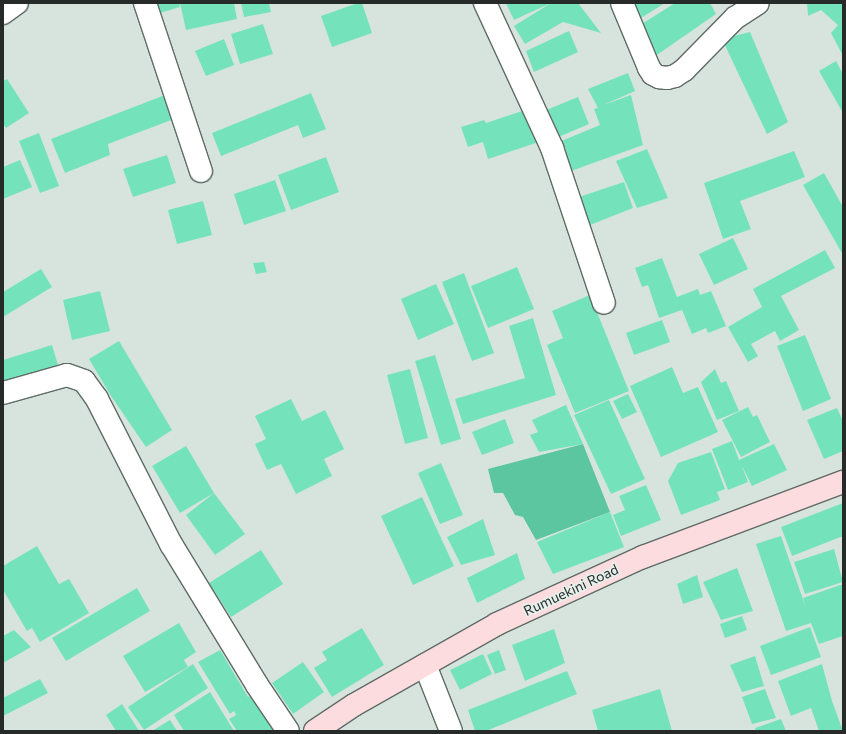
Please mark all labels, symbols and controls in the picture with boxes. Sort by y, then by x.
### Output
street label: Rumuekini Road [521,561,621,619]

